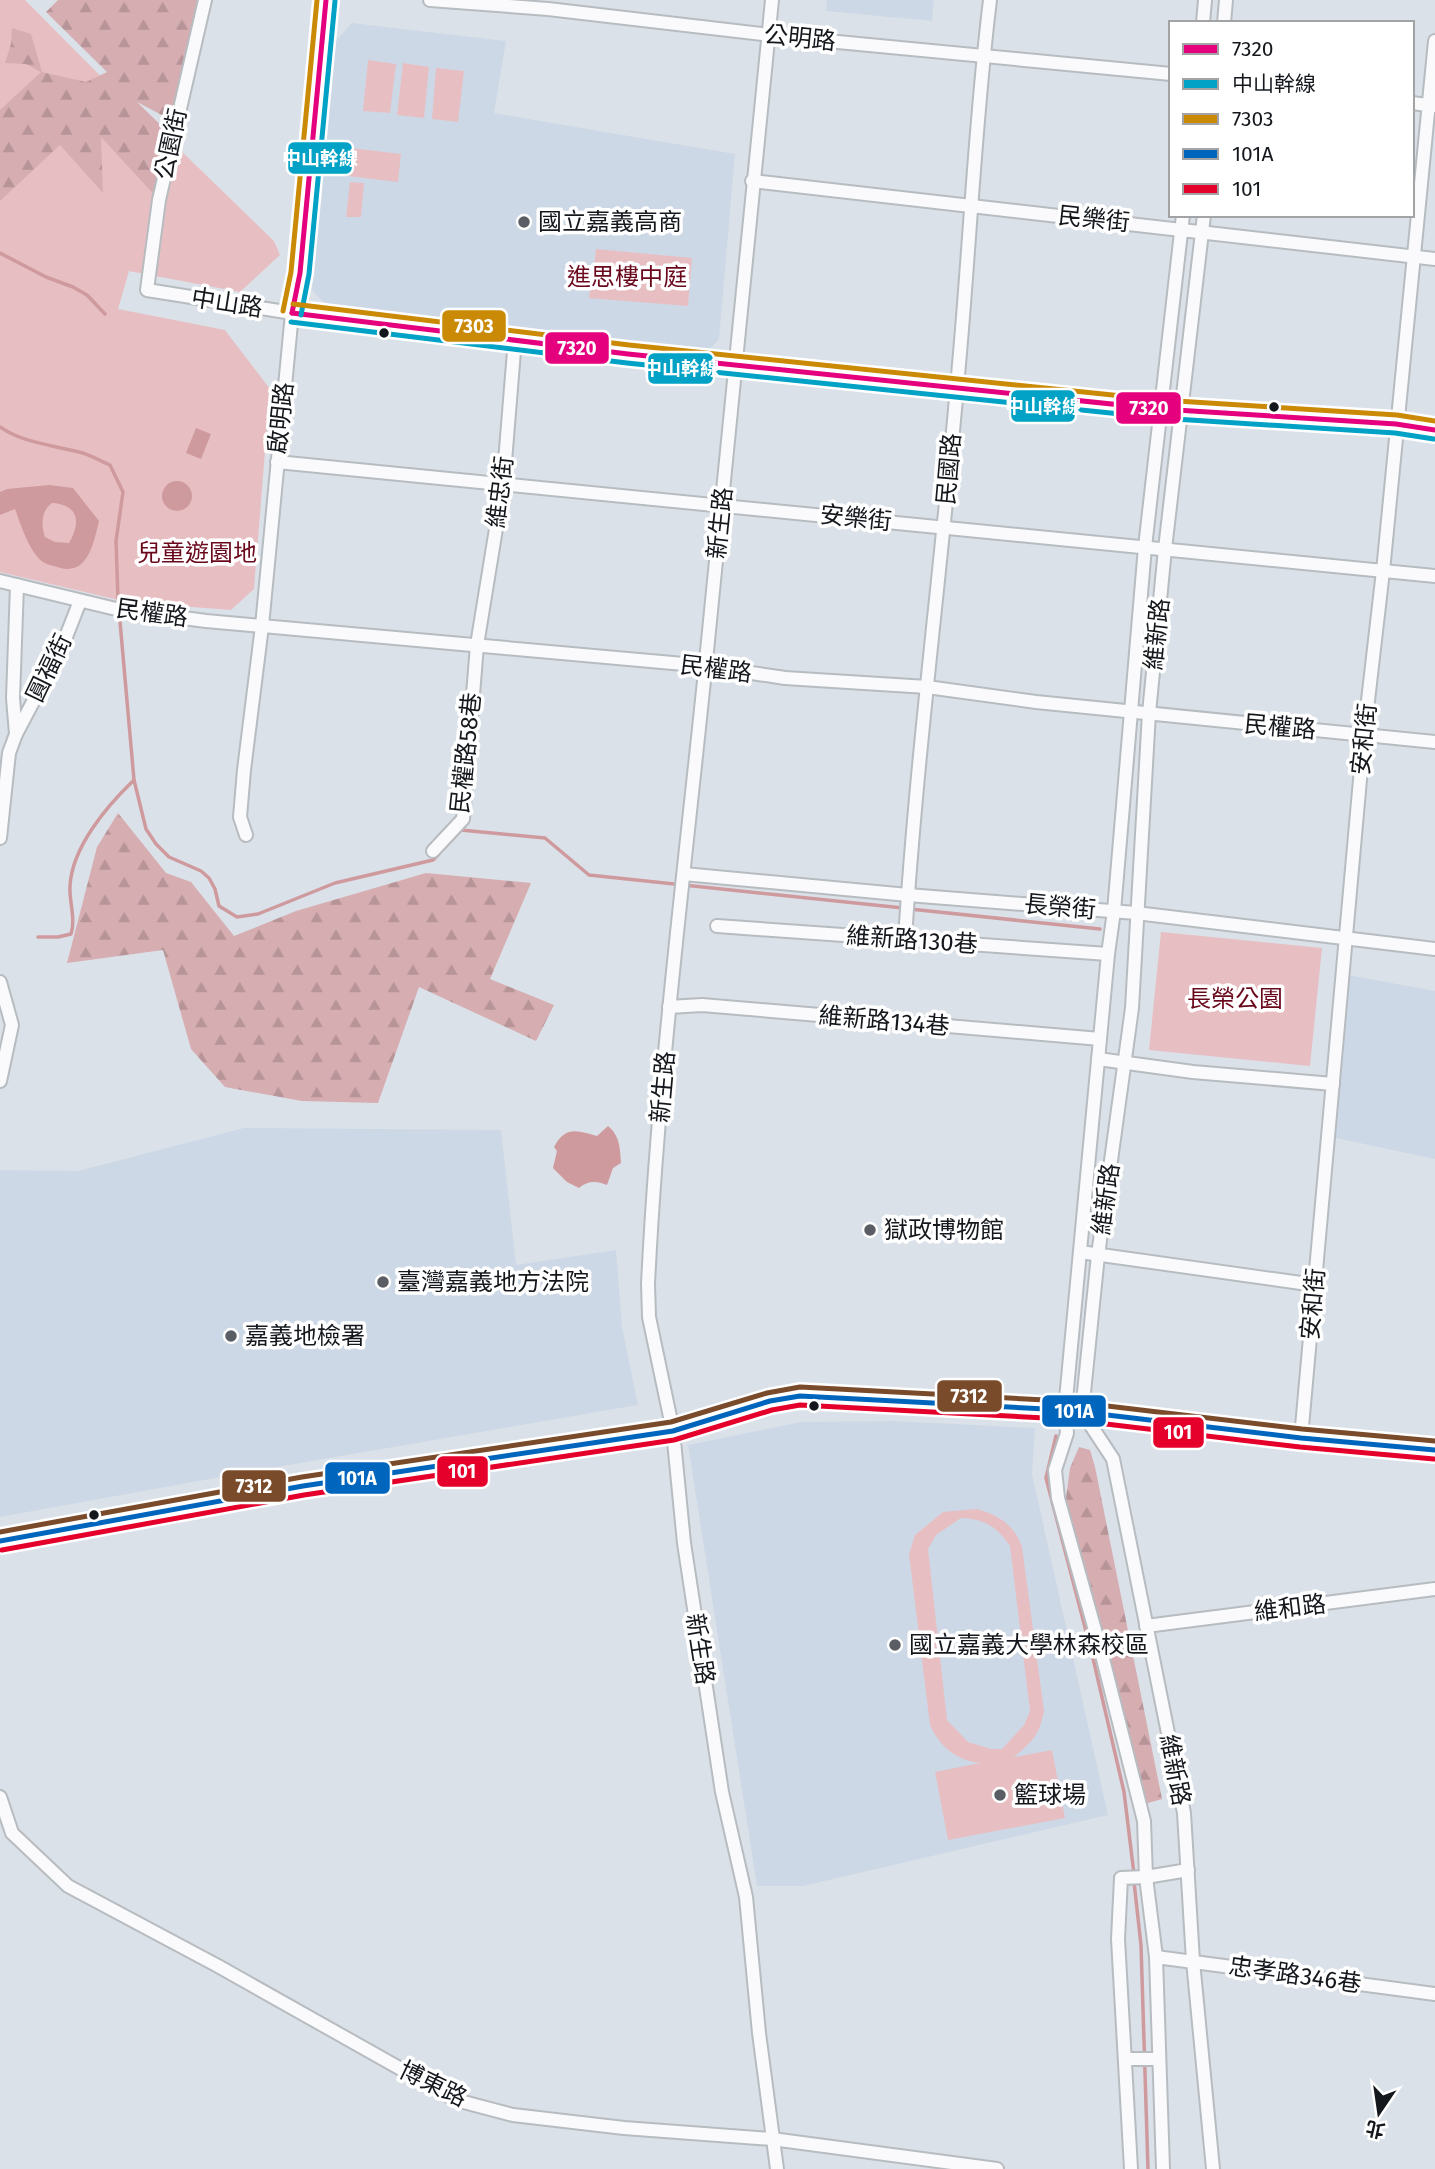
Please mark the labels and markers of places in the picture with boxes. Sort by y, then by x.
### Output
place label: 國立嘉義高商 [538,208,682,236]
marker: 國立嘉義高商 [516,214,532,230]
unlabelled marker [377,326,391,340]
unlabelled marker [1267,400,1281,414]
place label: 獄政博物館 [884,1216,1004,1244]
marker: 獄政博物館 [862,1222,878,1238]
place label: 臺灣嘉義地方法院 [397,1268,589,1296]
marker: 臺灣嘉義地方法院 [375,1274,391,1290]
place label: 嘉義地檢署 [245,1322,365,1350]
marker: 嘉義地檢署 [223,1328,239,1344]
unlabelled marker [807,1399,821,1413]
unlabelled marker [87,1508,101,1522]
place label: 國立嘉義大學林森校區 [909,1631,1149,1659]
marker: 國立嘉義大學林森校區 [887,1637,903,1653]
place label: 籃球場 [1014,1781,1086,1809]
marker: 籃球場 [992,1787,1008,1803]

